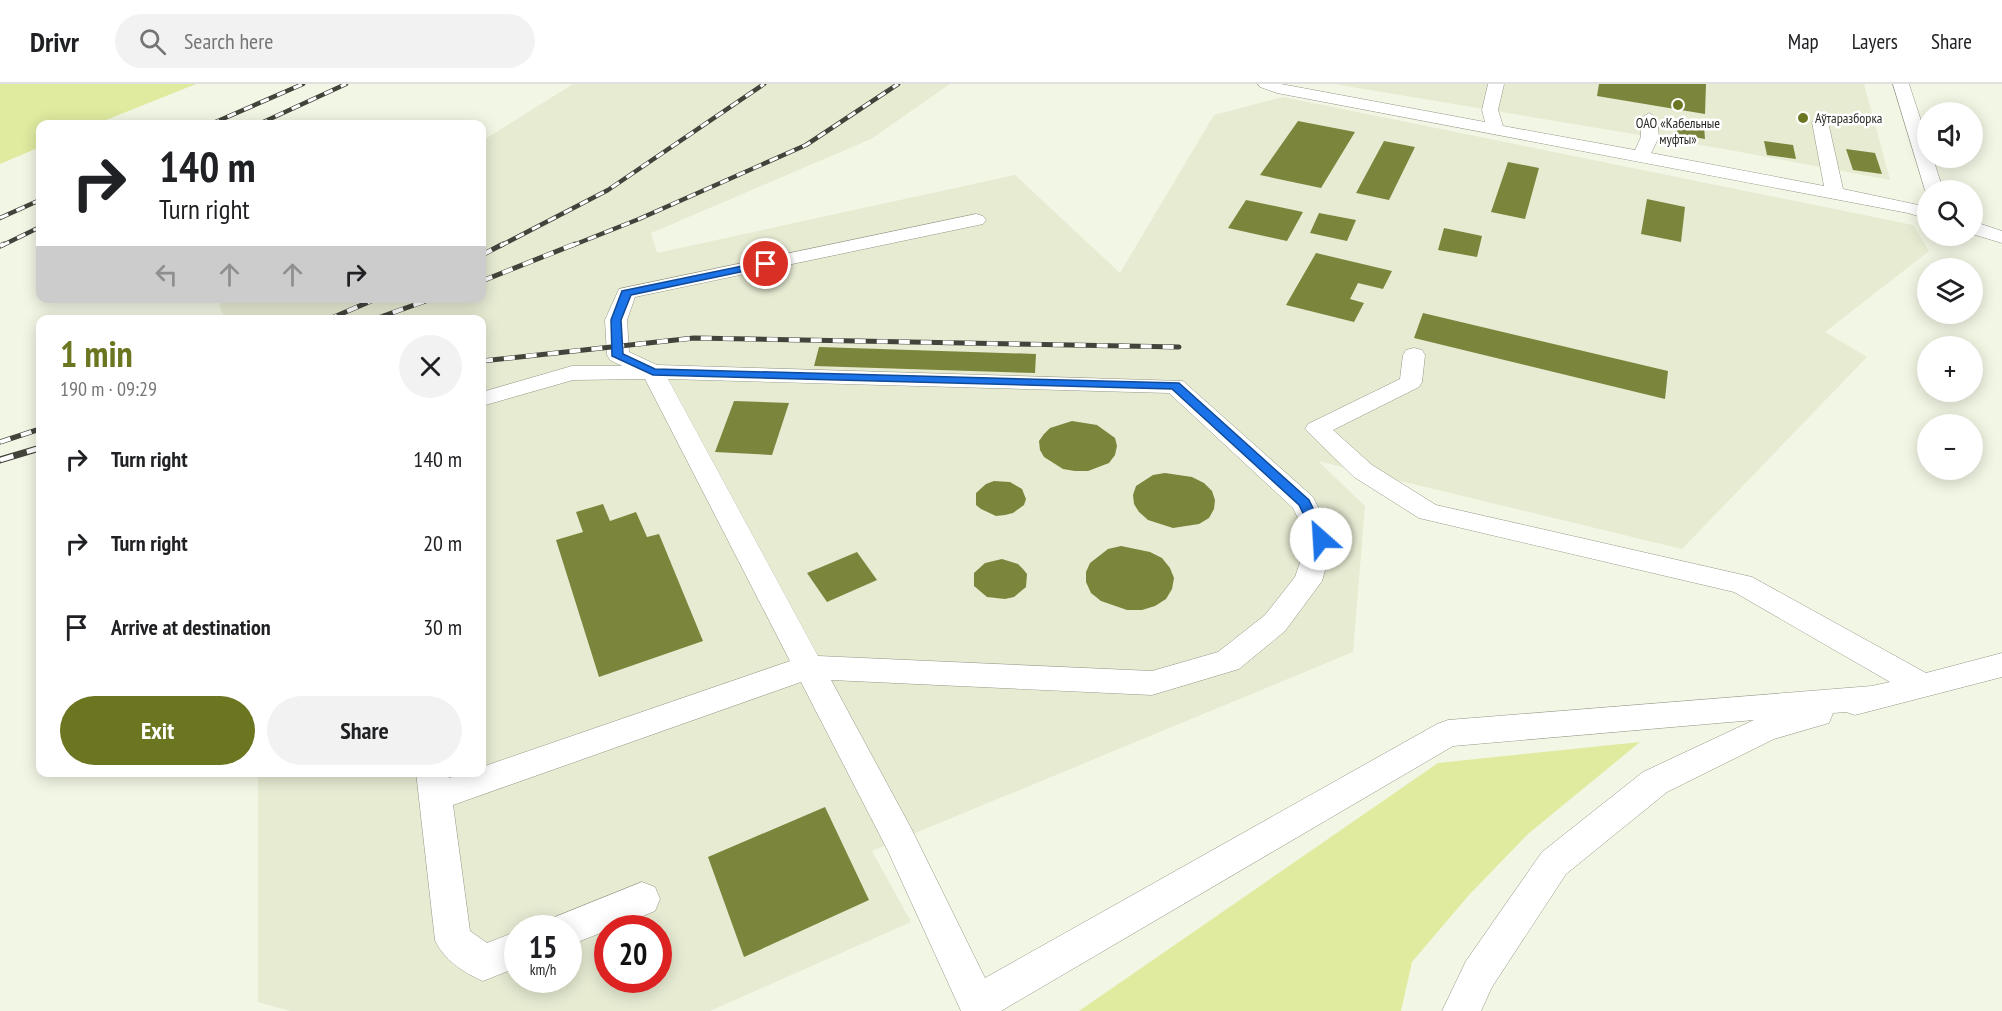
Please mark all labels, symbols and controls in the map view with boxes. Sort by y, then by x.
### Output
search box [115,14,535,68]
text: Drivr [30,23,79,60]
icon: search [136,25,169,58]
text: Search here [184,27,273,55]
text: Map [1788,28,1819,55]
text: Layers [1852,28,1898,55]
text: Share [1931,28,1972,55]
marker: ОАО «Кабельные муфты» [1671,98,1685,112]
map controls [1917,102,1983,480]
button: sound [1917,102,1983,168]
place label: Аўтаразборка [1815,109,1882,127]
marker: Аўтаразборка [1796,111,1810,125]
place label: ОАО «Кабельные муфты» [1636,114,1720,148]
text: 140 m [159,139,256,194]
icon: right [60,144,138,222]
button: search [1917,180,1983,246]
text: Turn right [159,192,250,226]
pin [740,238,791,289]
icon: arrive [749,247,782,280]
icon: left [150,258,183,291]
icon: ahead [213,258,246,291]
icon: ahead [276,258,309,291]
icon: right [339,258,372,291]
button: layers [1917,258,1983,324]
text: 1 min [60,330,133,377]
button: close [399,335,462,398]
button: + [1917,336,1983,402]
text: 190 m · 09:29 [60,376,157,402]
button: − [1917,414,1983,480]
icon: right [60,443,93,476]
text: Turn right [111,445,188,473]
text: 140 m [413,445,462,473]
position arrow [1289,507,1353,571]
icon: right [60,527,93,560]
text: Turn right [111,529,188,557]
text: 20 m [423,529,462,557]
icon: arrive [60,611,93,644]
text: Arrive at destination [111,613,271,641]
text: 30 m [423,613,462,641]
button: Exit [60,696,255,765]
button: Share [267,696,462,765]
speed limit sign: 20 [594,915,672,993]
text: 15 [529,927,557,966]
text: km/h [530,960,556,979]

